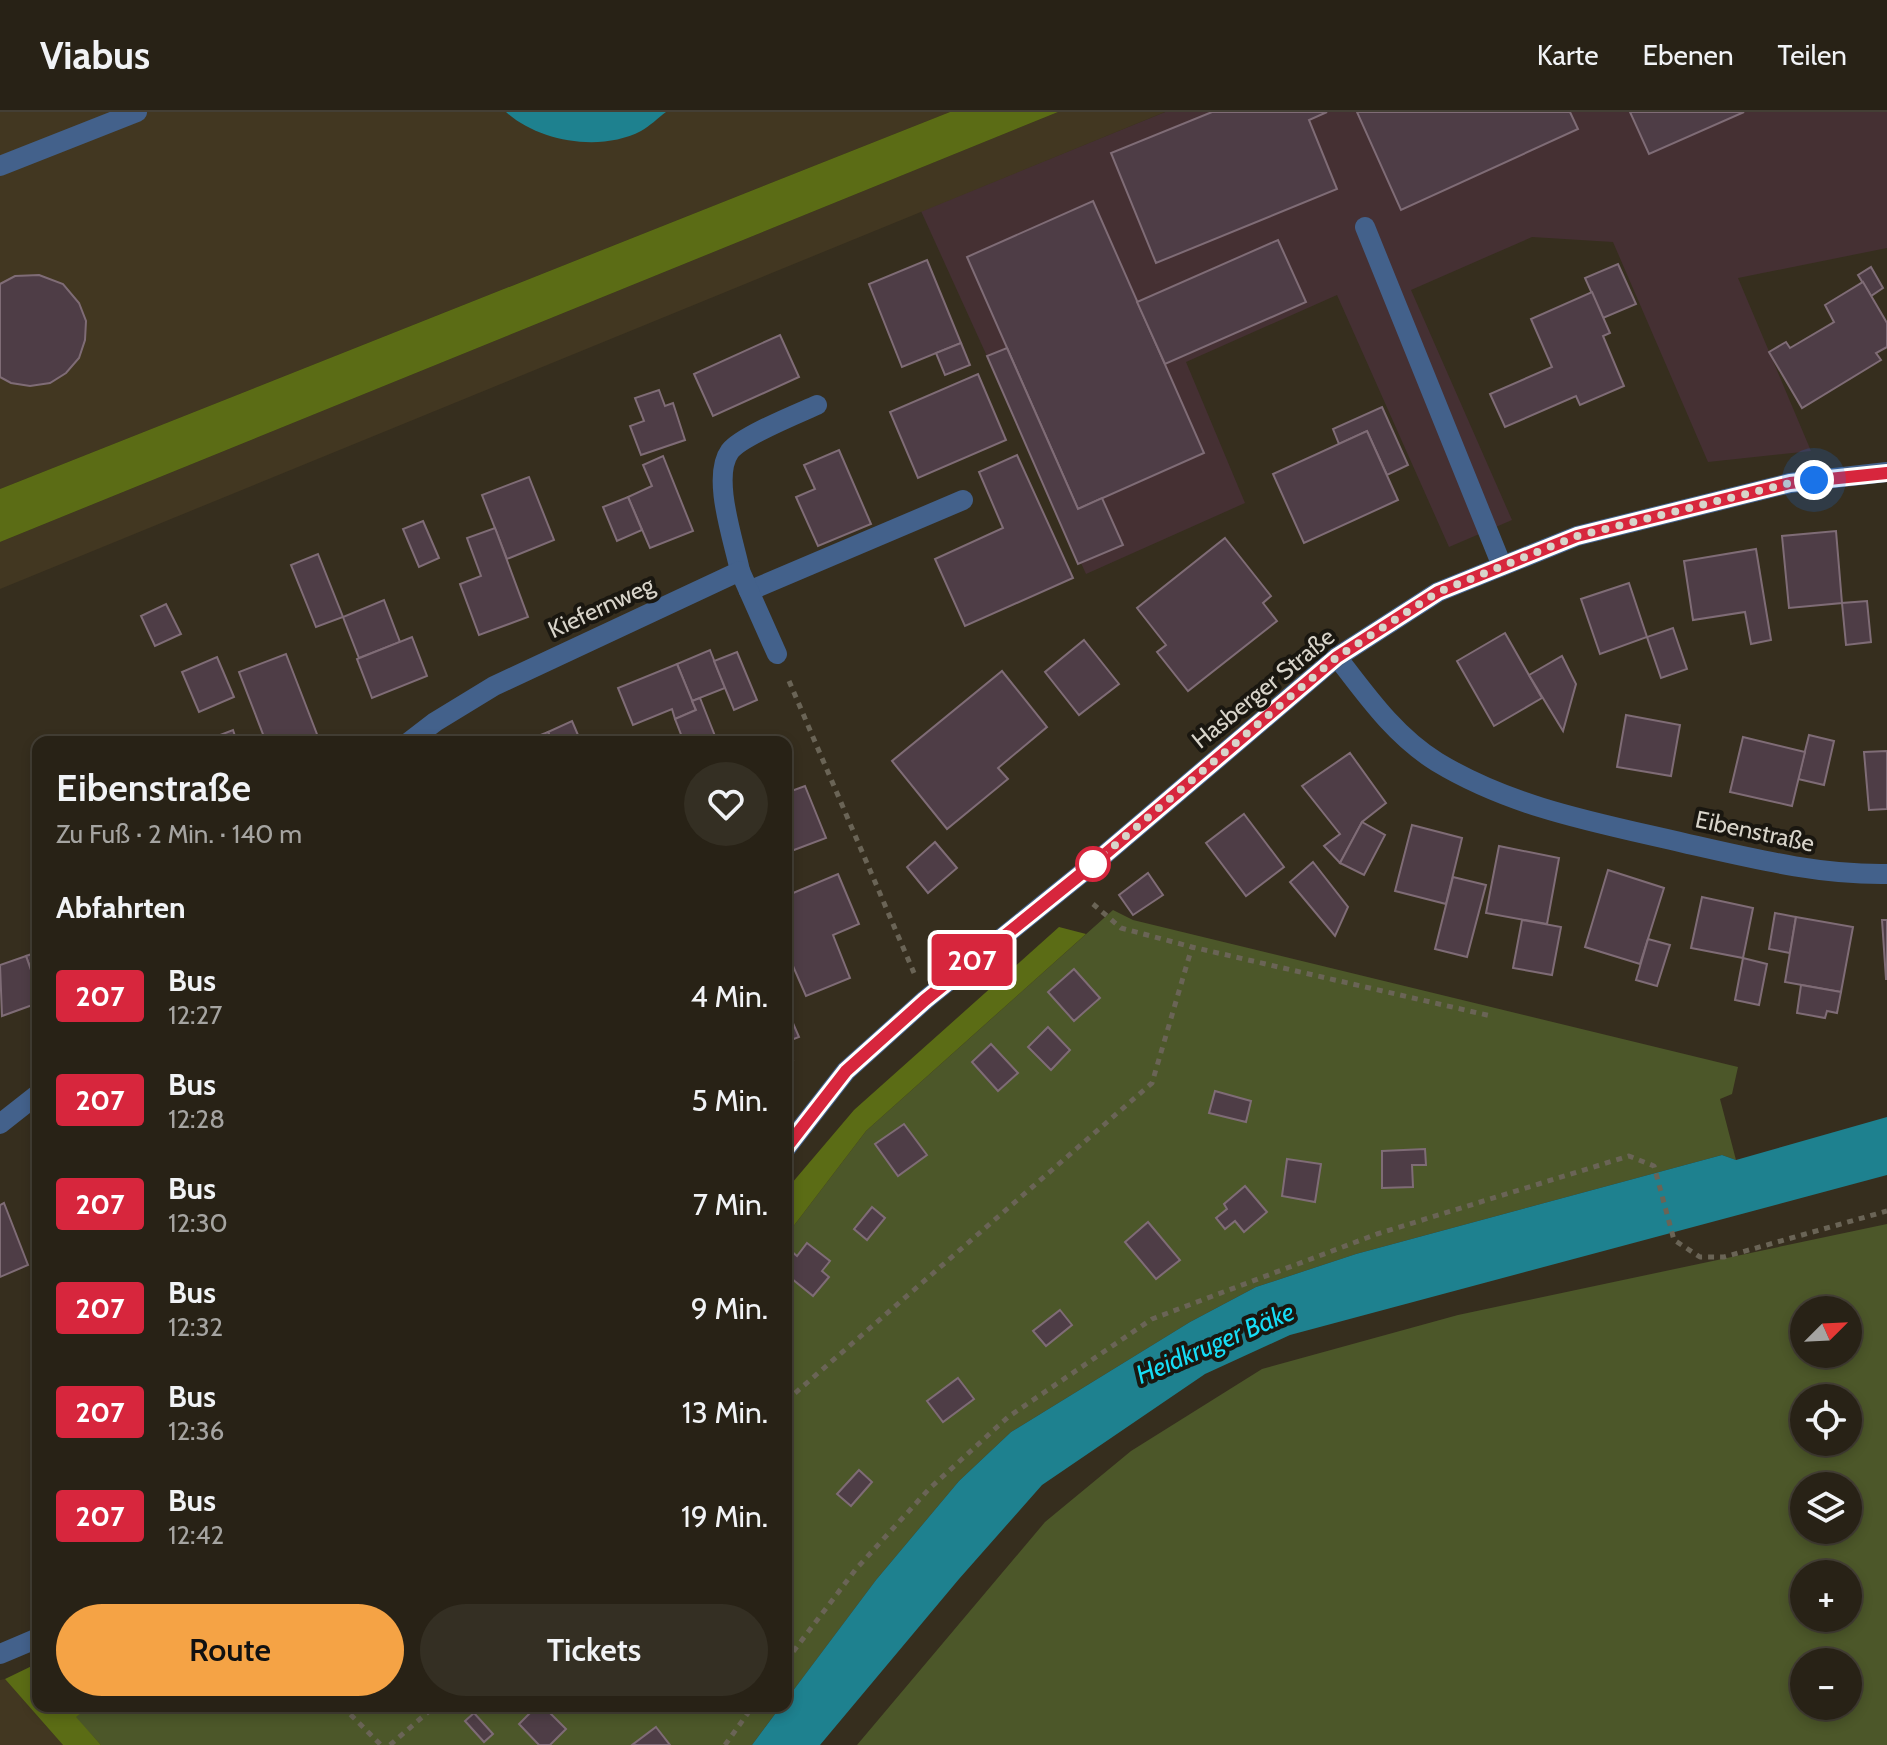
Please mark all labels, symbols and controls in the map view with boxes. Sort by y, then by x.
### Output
text: Viabus [40,32,150,79]
text: Karte [1537,38,1599,72]
text: Ebenen [1643,38,1734,72]
text: Teilen [1778,38,1847,72]
your location [1794,460,1834,500]
street label: Kiefernweg [543,569,660,644]
street label: Hasberger Straße [1186,622,1340,754]
button: heart [684,762,768,846]
text: Eibenstraße [56,764,251,811]
street label: Eibenstraße [1693,804,1817,858]
text: Zu Fuß · 2 Min. · 140 m [56,818,302,850]
unlabelled marker [1076,847,1110,881]
text: Abfahrten [56,889,186,926]
line badge: 207 [926,934,1018,986]
text: 207 [948,943,996,977]
text: Bus [168,962,216,999]
text: 4 Min. [690,978,768,1015]
text: 207 [76,979,124,1013]
text: 12:27 [168,999,222,1031]
text: Bus [168,1066,216,1103]
text: 5 Min. [692,1082,768,1119]
text: 207 [76,1083,124,1117]
text: 12:28 [168,1103,225,1135]
text: Bus [168,1170,216,1207]
text: 7 Min. [693,1186,768,1223]
text: 207 [76,1187,124,1221]
text: 12:30 [168,1207,228,1239]
text: Bus [168,1274,216,1311]
text: 9 Min. [691,1290,768,1327]
text: 207 [76,1291,124,1325]
water label: Heidkruger Bäke [1131,1295,1299,1391]
north arrow [1790,1296,1862,1368]
map controls [1790,1296,1862,1720]
text: 12:32 [168,1311,223,1343]
text: Bus [168,1378,216,1415]
button: locate [1790,1384,1862,1456]
text: 13 Min. [682,1394,768,1431]
text: 207 [76,1395,124,1429]
text: 12:36 [168,1415,224,1447]
button: layers [1790,1472,1862,1544]
text: Bus [168,1482,216,1519]
text: 19 Min. [681,1498,768,1535]
text: 207 [76,1499,124,1533]
text: 12:42 [168,1519,224,1551]
button: + [1790,1560,1862,1632]
button: Route [56,1604,404,1696]
button: Tickets [420,1604,768,1696]
button: − [1790,1648,1862,1720]

